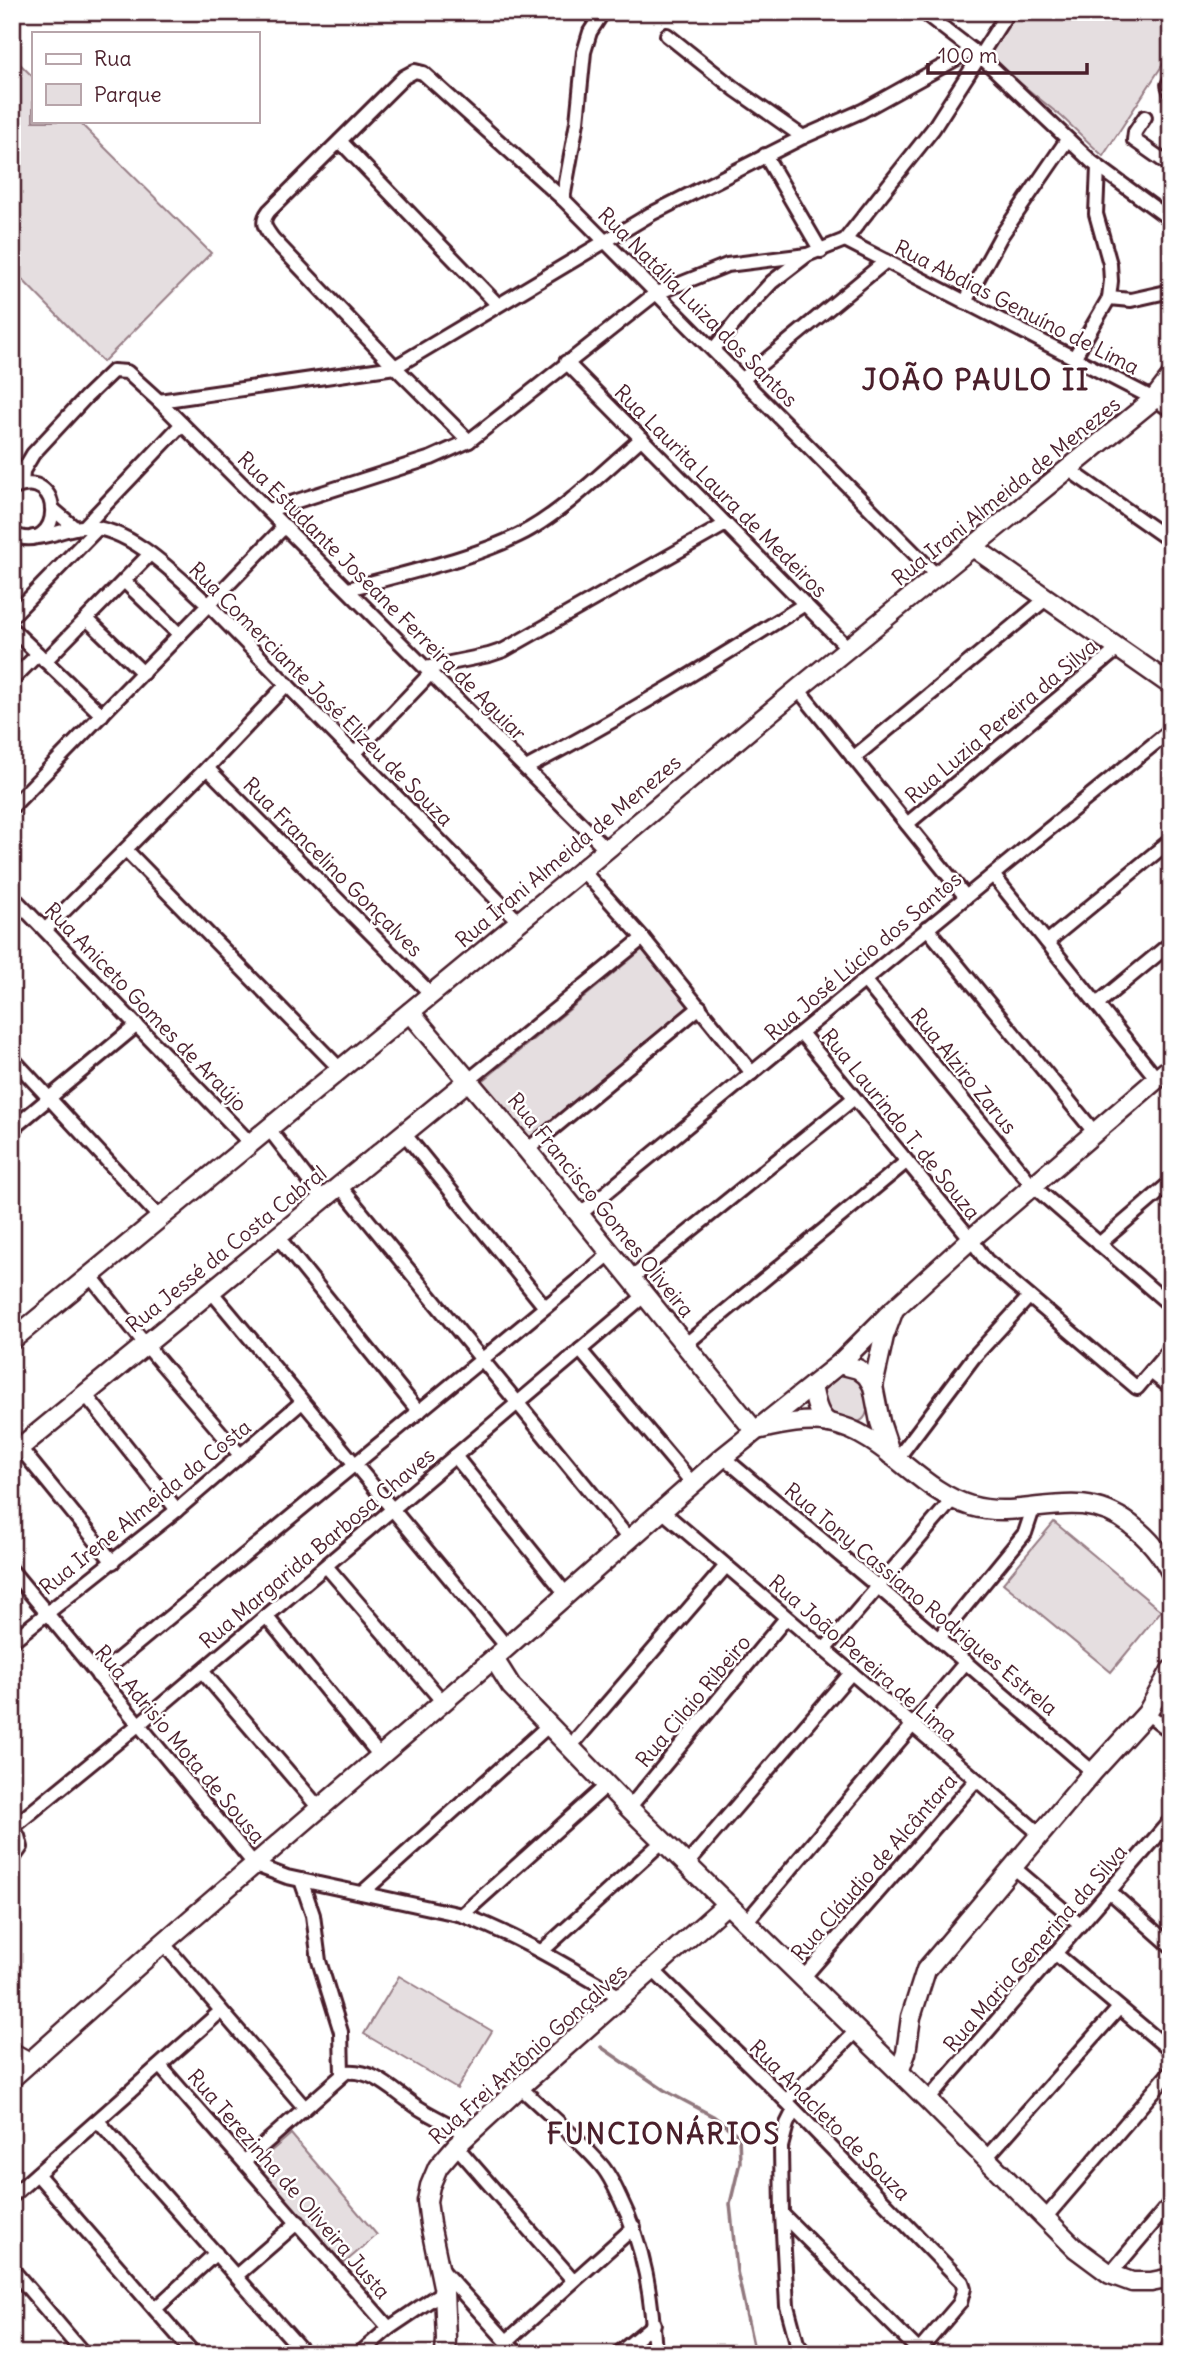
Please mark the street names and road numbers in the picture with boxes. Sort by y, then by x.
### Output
street label: Rua Natália Luiza dos Santos [592,201,804,413]
street label: Rua Abdias Genuíno de Lima [890,234,1144,380]
street label: Rua Laurita Laura de Medeiros [609,379,833,603]
street label: Rua Irani Almeida de Menezes [886,390,1126,592]
street label: Rua Estudante Joseane Ferreira de Aguiar [232,446,533,747]
street label: Rua Comerciante José Elizeu de Souza [183,556,459,832]
street label: Rua Luzia Pereira da Silva [899,633,1103,809]
street label: Rua Irani Almeida de Menezes [450,749,686,953]
street label: Rua Francelino Gonçalves [237,771,429,963]
street label: Rua José Lúcio dos Santos [759,866,967,1046]
street label: Rua Aniceto Gomes de Araújo [39,897,253,1117]
street label: Rua Alziro Zarus [905,1002,1023,1140]
street label: Rua Laurindo T. de Souza [816,1023,986,1225]
street label: Rua Francisco Gomes Oliveira [502,1087,700,1323]
street label: Rua Jessé da Costa Cabral [120,1160,332,1338]
street label: Rua Irene Almeida da Costa [34,1413,256,1601]
street label: Rua Margarida Barbosa Chaves [194,1442,440,1654]
street label: Rua Tony Cassiano Rodrigues Estrela [779,1477,1063,1721]
street label: Rua João Pereira de Lima [763,1569,963,1747]
street label: Rua Cilaio Ribeiro [630,1629,756,1773]
street label: Rua Adrisio Mota de Sousa [89,1639,271,1849]
street label: Rua Cláudio de Alcântara [785,1768,963,1966]
street label: Rua Maria Generina da Silva [937,1839,1133,2057]
street label: Rua Frei Antônio Gonçalves [423,1958,633,2150]
street label: Rua Anacleto de Souza [744,2034,916,2206]
street label: Rua Terezinha de Oliveira Justa [182,2064,396,2304]

